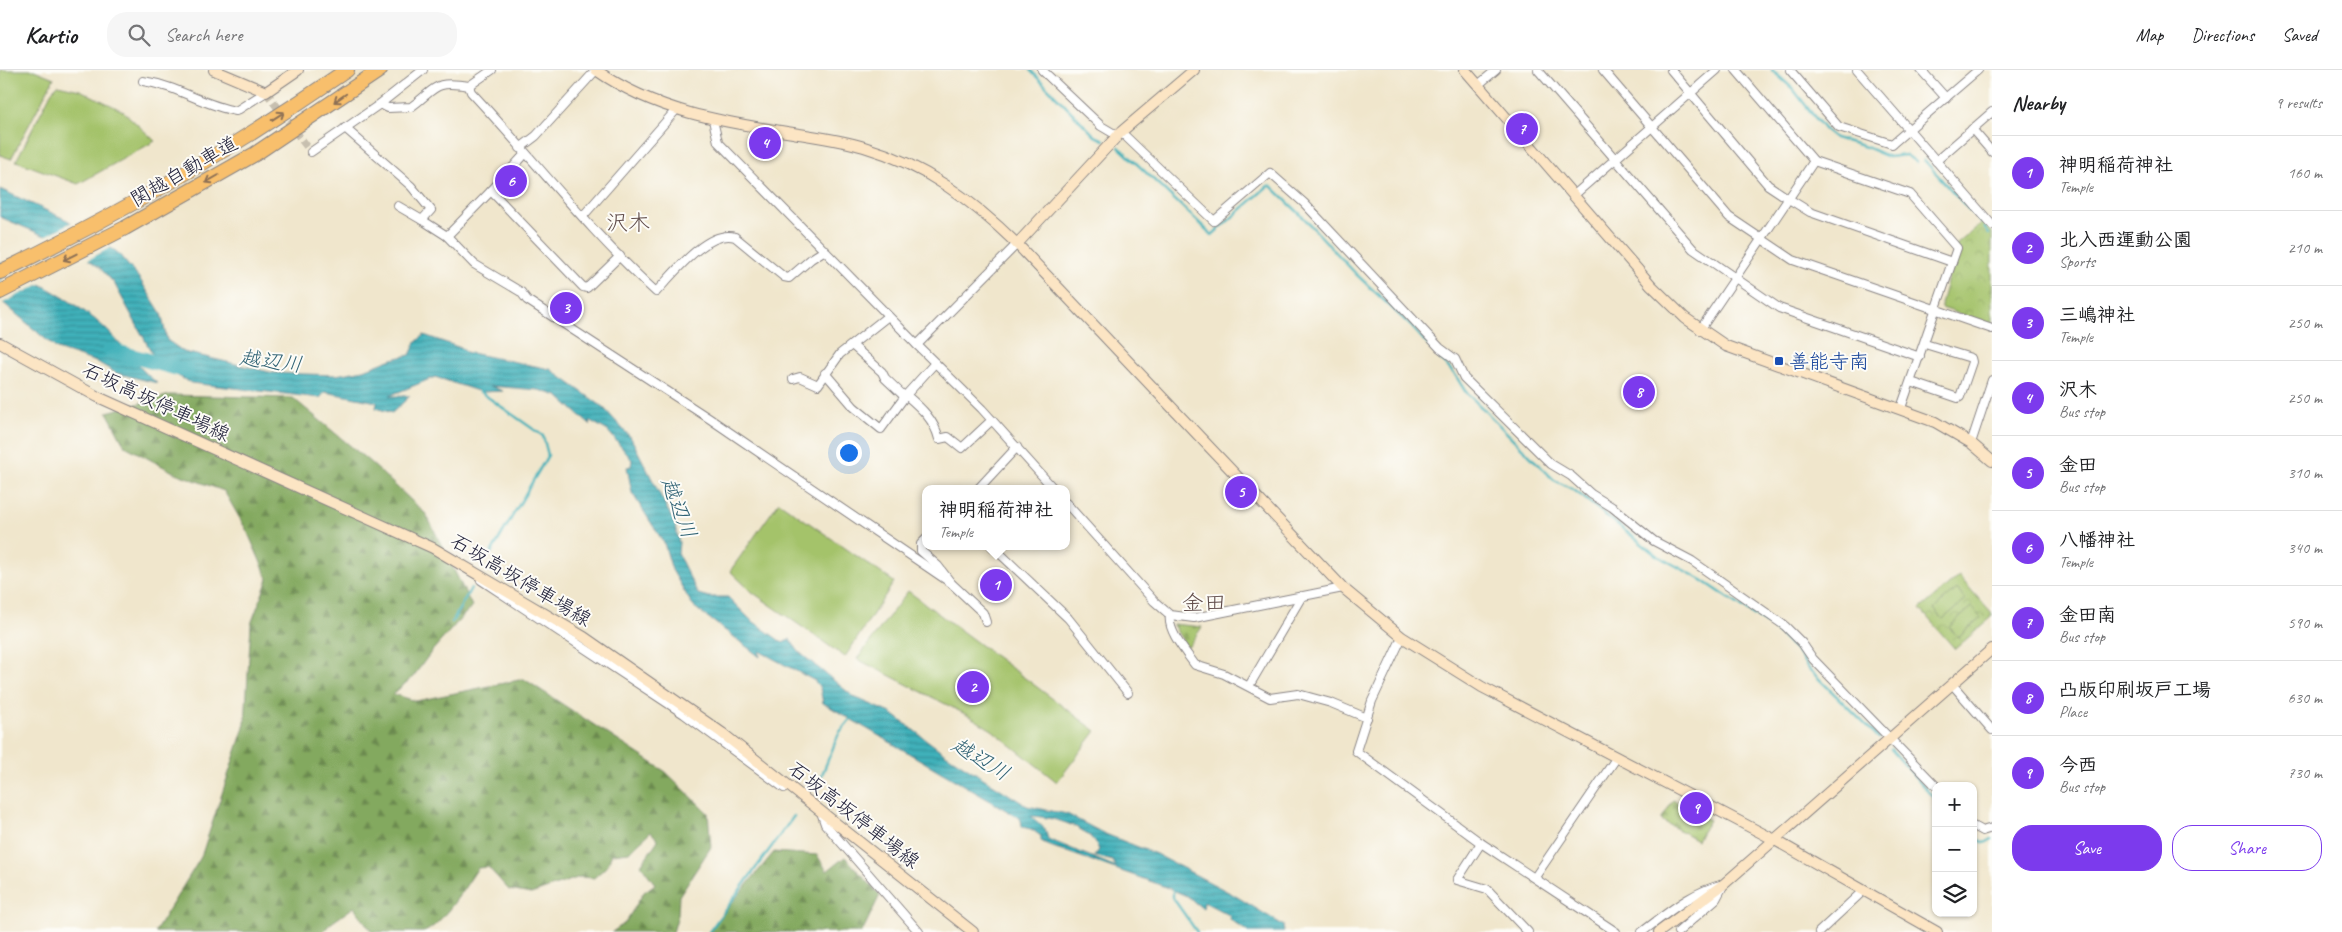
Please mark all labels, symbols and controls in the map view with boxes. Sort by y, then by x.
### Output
search box [107,12,457,57]
text: Kartio [25,20,77,50]
icon: search [125,21,153,49]
text: Search here [165,23,242,47]
text: Map [2136,24,2163,46]
text: Directions [2191,24,2254,46]
text: Saved [2282,24,2317,46]
text: Nearby [2012,90,2065,116]
one-way arrow [333,93,347,103]
text: 9 results [2275,93,2322,113]
pin: 7 [1506,110,1538,148]
one-way arrow [271,111,285,121]
pin: 4 [749,124,781,162]
street label: 関越自動車道 [126,130,242,212]
text: 神明稲荷神社 [2059,153,2173,177]
pin: 6 [495,162,527,200]
text: 1 [2024,163,2032,183]
text: 160 m [2288,163,2322,183]
one-way arrow [206,174,220,184]
text: Temple [2059,177,2093,197]
district label: 沢木 [606,209,650,237]
text: 北入西運動公園 [2059,228,2192,252]
text: 2 [2024,238,2032,258]
text: 210 m [2288,238,2322,258]
text: Sports [2059,252,2095,272]
one-way arrow [63,253,78,262]
pin: 3 [550,289,582,327]
text: 三嶋神社 [2059,303,2135,327]
text: 3 [2024,313,2032,333]
text: 250 m [2288,313,2322,333]
text: Temple [2059,327,2093,347]
water label: 越辺川 [237,344,304,378]
place label: 善能寺南 [1789,349,1869,374]
marker: 善能寺南 [1773,355,1785,367]
street label: 石坂高坂停車場線 [78,357,234,447]
pin: 8 [1623,373,1655,411]
text: 沢木 [2059,378,2097,402]
text: 4 [2024,388,2032,408]
text: 250 m [2288,388,2322,408]
text: Bus stop [2059,402,2105,422]
your location [836,440,862,466]
text: 金田 [2059,453,2097,477]
text: 5 [2025,463,2031,483]
text: 310 m [2288,463,2322,483]
water label: 越辺川 [655,473,702,542]
pin: 5 [1225,473,1257,511]
text: Bus stop [2059,477,2105,497]
popup [922,485,1070,550]
text: 神明稲荷神社 [939,498,1053,522]
text: Temple [939,522,973,542]
street label: 石坂高坂停車場線 [446,528,596,632]
text: 八幡神社 [2059,528,2135,552]
text: 6 [2024,538,2032,558]
text: 340 m [2288,538,2322,558]
text: Temple [2059,552,2093,572]
pin: 1 [980,566,1012,604]
district label: 金田 [1182,589,1226,617]
text: 金田南 [2059,603,2116,627]
text: 7 [2024,613,2032,633]
text: 590 m [2288,613,2322,633]
text: Bus stop [2059,627,2105,647]
pin: 2 [957,668,989,706]
text: 凸版印刷坂戸工場 [2059,678,2211,702]
text: 8 [2024,688,2032,708]
text: 630 m [2288,688,2322,708]
text: Place [2059,702,2087,722]
water label: 越辺川 [946,731,1015,786]
text: 今西 [2059,753,2097,777]
street label: 石坂高坂停車場線 [783,756,925,874]
text: 9 [2024,763,2032,783]
text: 730 m [2288,763,2322,783]
text: Bus stop [2059,777,2105,797]
map controls [1932,782,1977,917]
button: + [1932,782,1977,827]
pin: 9 [1680,789,1712,827]
button: Save [2012,825,2162,871]
button: Share [2172,825,2322,871]
button: − [1932,827,1977,872]
button: layers [1932,872,1977,917]

